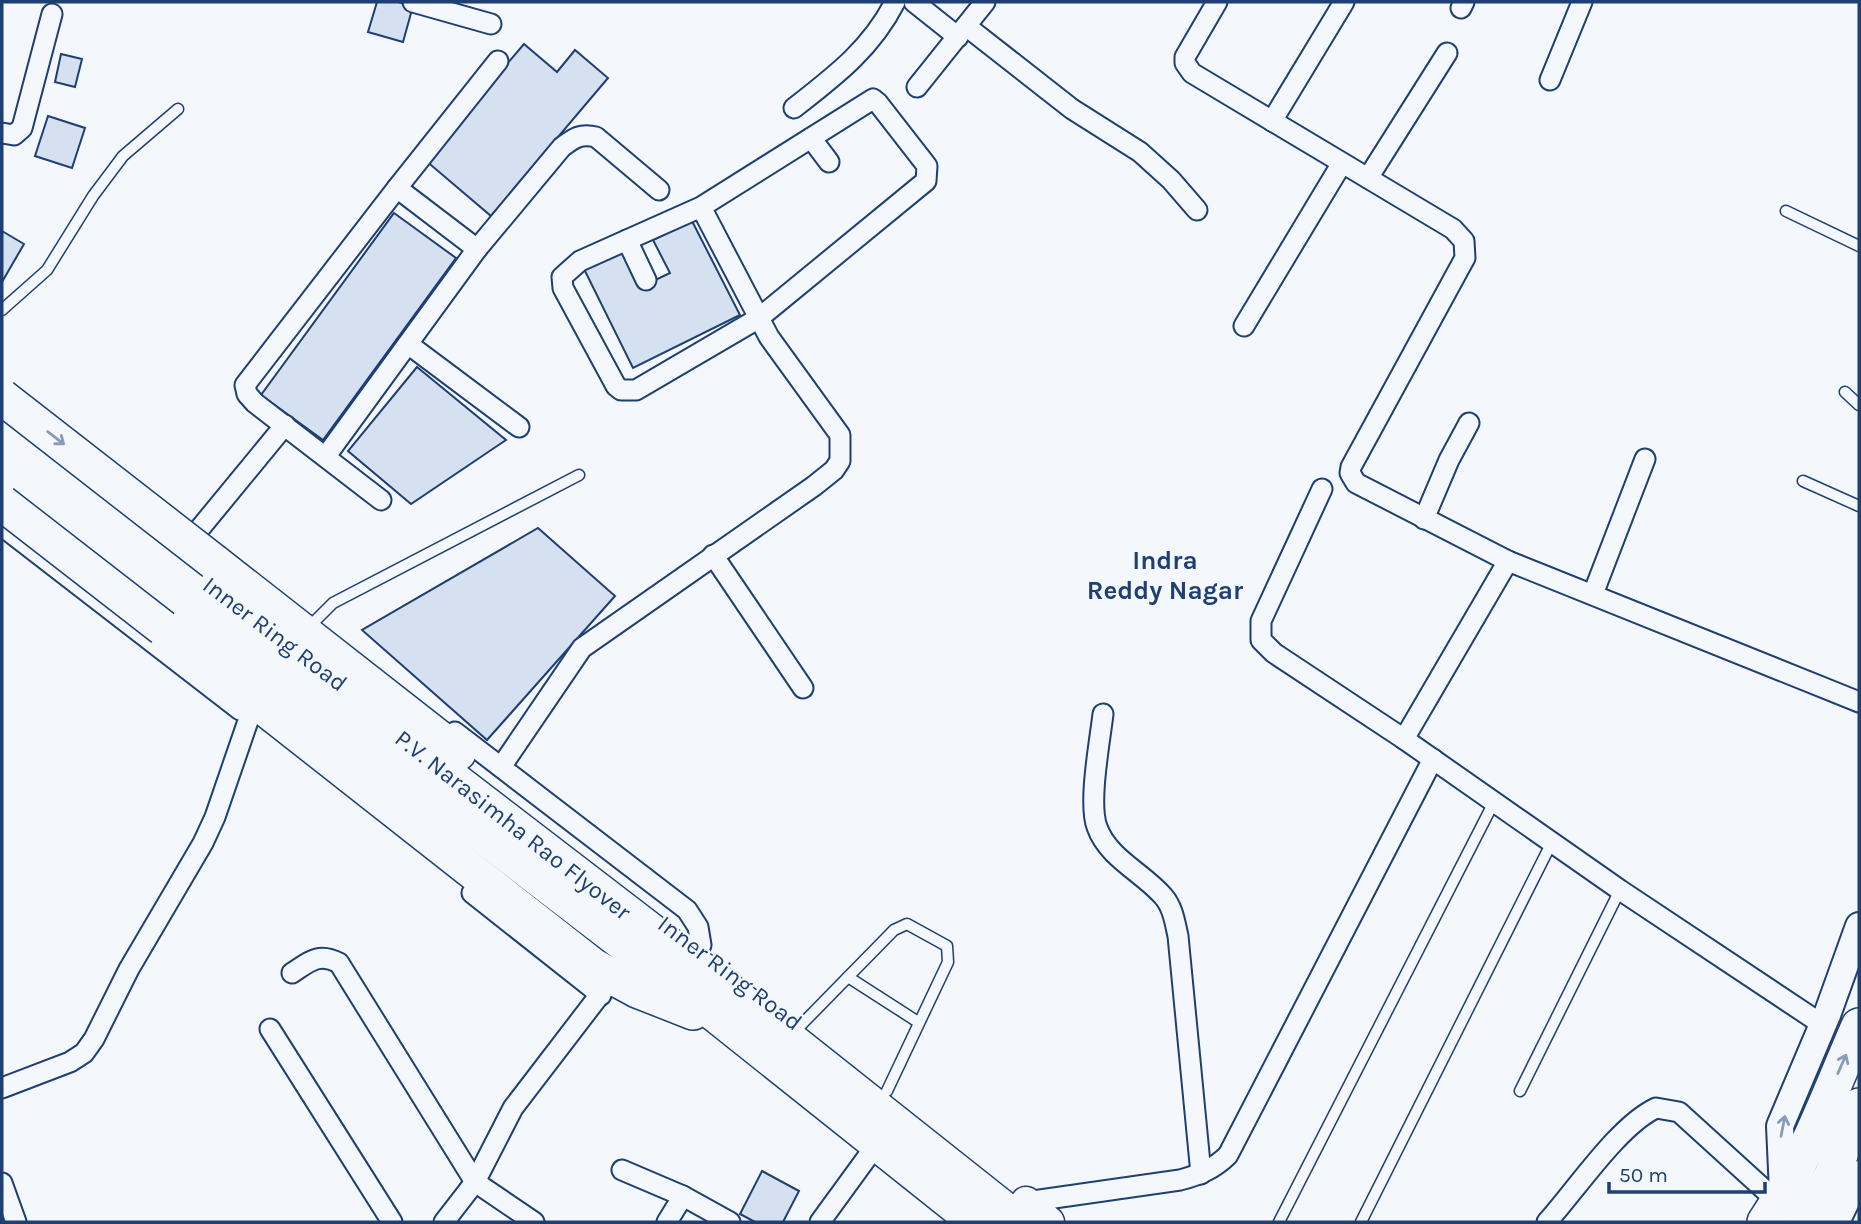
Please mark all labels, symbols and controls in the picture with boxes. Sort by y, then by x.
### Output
one-way arrow [46,431,65,446]
district label: Indra Reddy Nagar [1087,545,1244,606]
street label: Inner Ring Road [197,571,353,697]
street label: P.V. Narasimha Rao Flyover [390,724,637,926]
street label: Inner Ring Road [652,910,808,1036]
one-way arrow [1837,1054,1850,1075]
one-way arrow [1777,1116,1790,1138]
scale bar [1609,1150,1765,1194]
text: 50 m [1619,1163,1668,1187]

